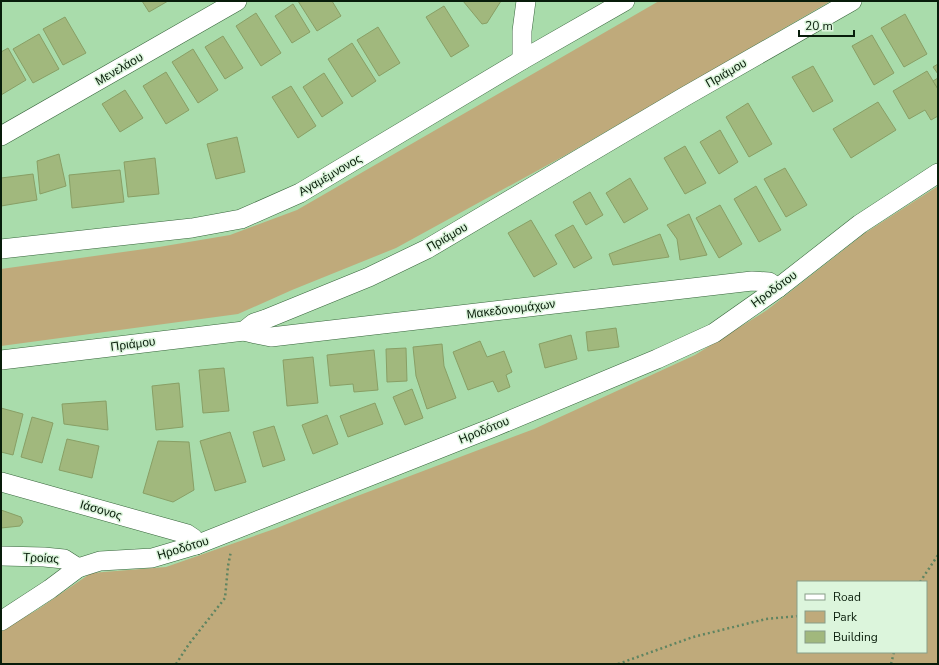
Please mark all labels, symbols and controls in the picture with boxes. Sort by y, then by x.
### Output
scale bar [799,12,854,38]
text: 20 m [805,18,833,34]
street label: Μενελάου [92,49,146,89]
street label: Πριάμου [702,55,750,91]
street label: Αγαμέμνονος [295,150,365,200]
street label: Πριάμου [423,219,471,255]
street label: Ηροδότου [748,267,800,311]
street label: Μακεδονομάχων [466,296,556,322]
street label: Πριάμου [110,333,156,355]
street label: Ηροδότου [456,413,512,447]
street label: Ιάσονος [78,496,124,524]
street label: Ηροδότου [155,533,211,563]
street label: Τροίας [22,549,60,567]
legend [797,581,927,653]
text: Road [833,589,861,605]
text: Park [833,609,858,625]
text: Building [833,629,878,645]

